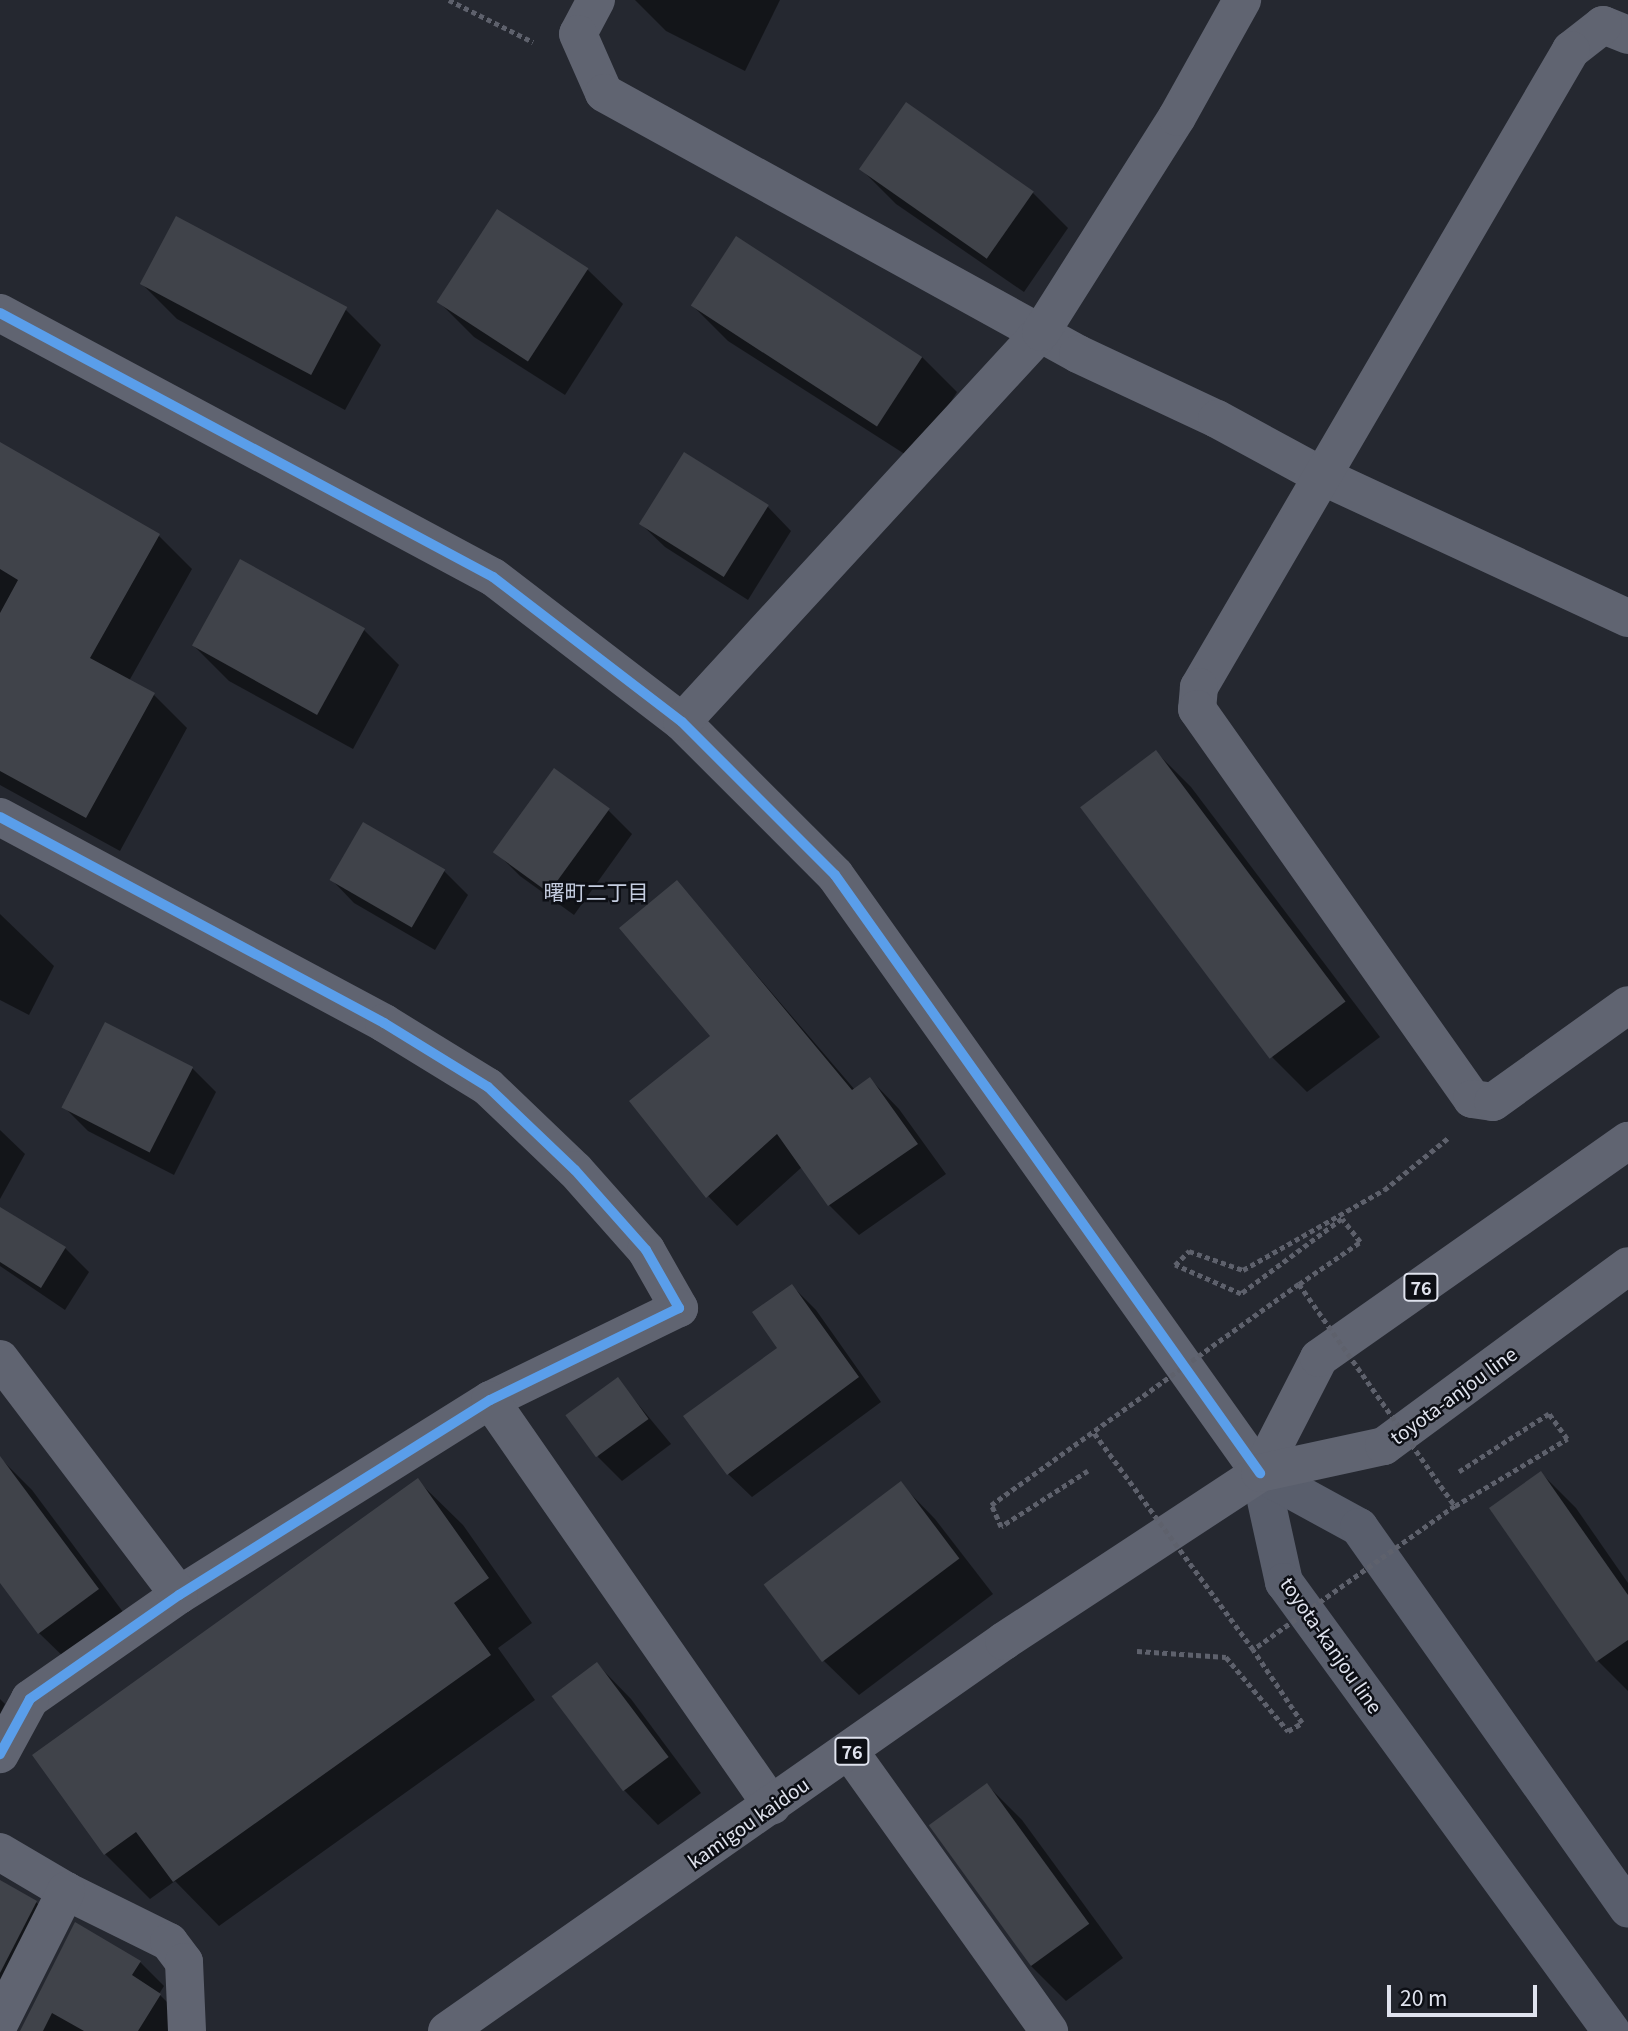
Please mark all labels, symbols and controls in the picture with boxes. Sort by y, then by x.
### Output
district label: 曙町二丁目 [544,878,648,904]
road number: 76 [1402,1272,1440,1302]
street label: toyota-anjou line [1385,1342,1521,1448]
street label: toyota-kanjou line [1277,1573,1387,1717]
road number: 76 [833,1736,871,1766]
street label: kamigou kaidou [683,1772,813,1872]
scale bar [1390,1972,1540,2016]
text: 20 m [1400,1982,1447,2012]

